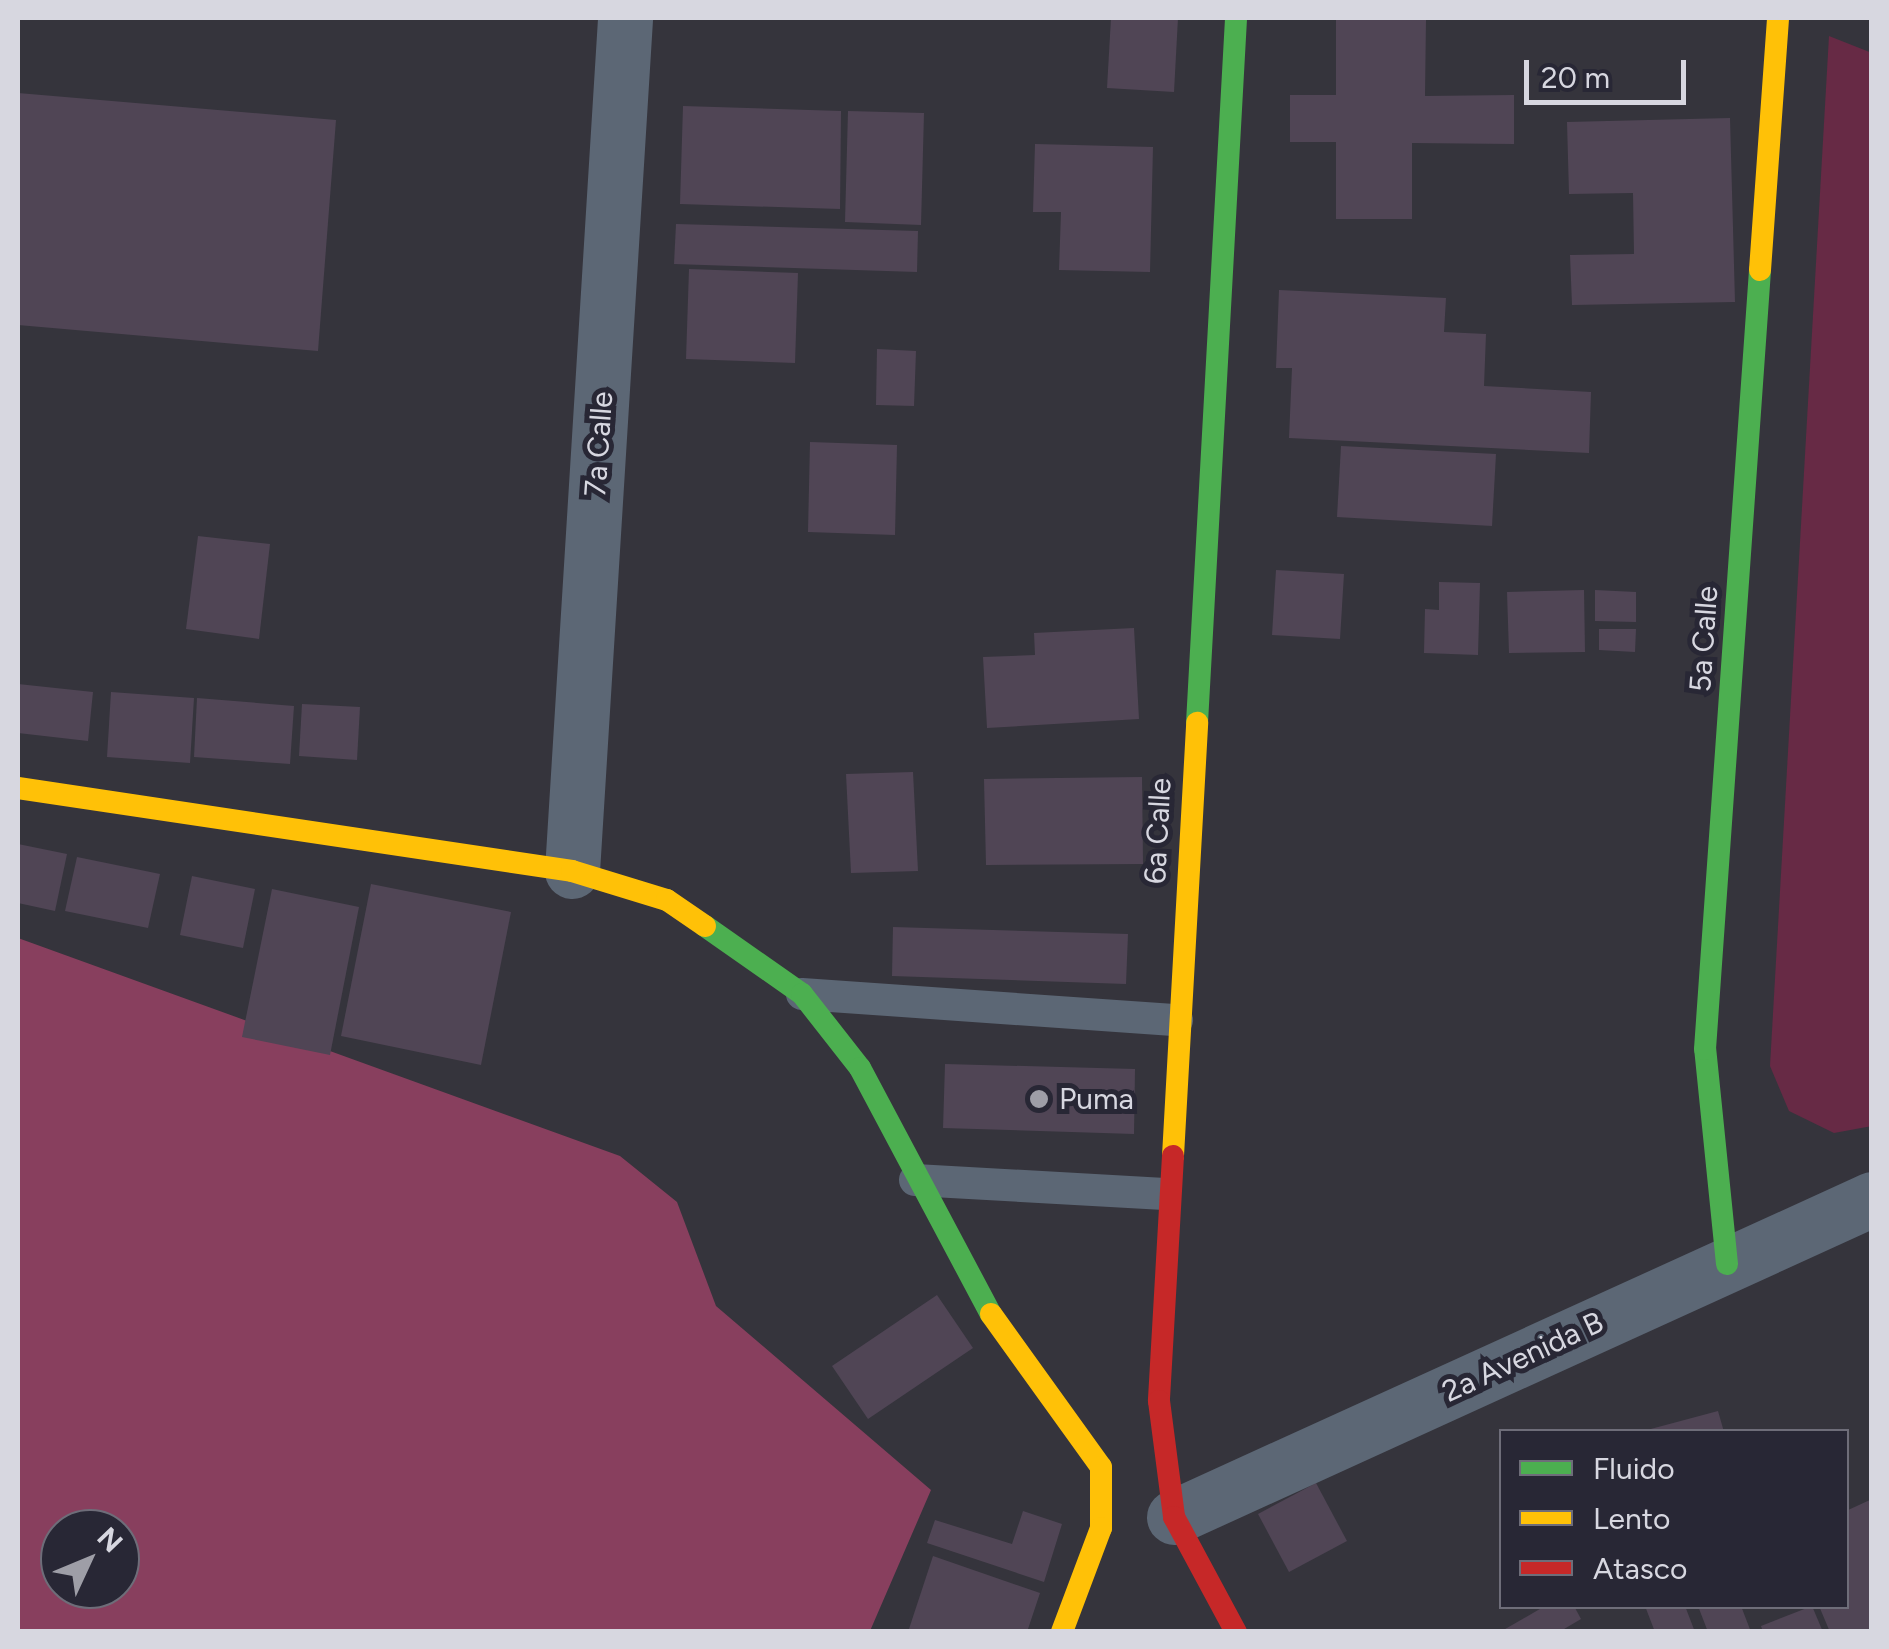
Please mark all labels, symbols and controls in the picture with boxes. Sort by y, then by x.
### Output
scale bar [1529,40,1692,102]
text: 20 m [1541,59,1610,96]
street label: 7a Calle [577,390,621,498]
street label: 5a Calle [1682,585,1726,693]
street label: 6a Calle [1137,777,1179,885]
place label: Puma [1059,1081,1134,1117]
marker: Puma [1028,1088,1050,1110]
street label: 2a Avenida B [1437,1304,1609,1410]
legend [1499,1429,1849,1609]
text: Fluido [1593,1450,1675,1487]
text: Lento [1593,1500,1670,1537]
north arrow [40,1509,140,1609]
text: N [90,1520,130,1559]
text: Atasco [1593,1550,1688,1587]

